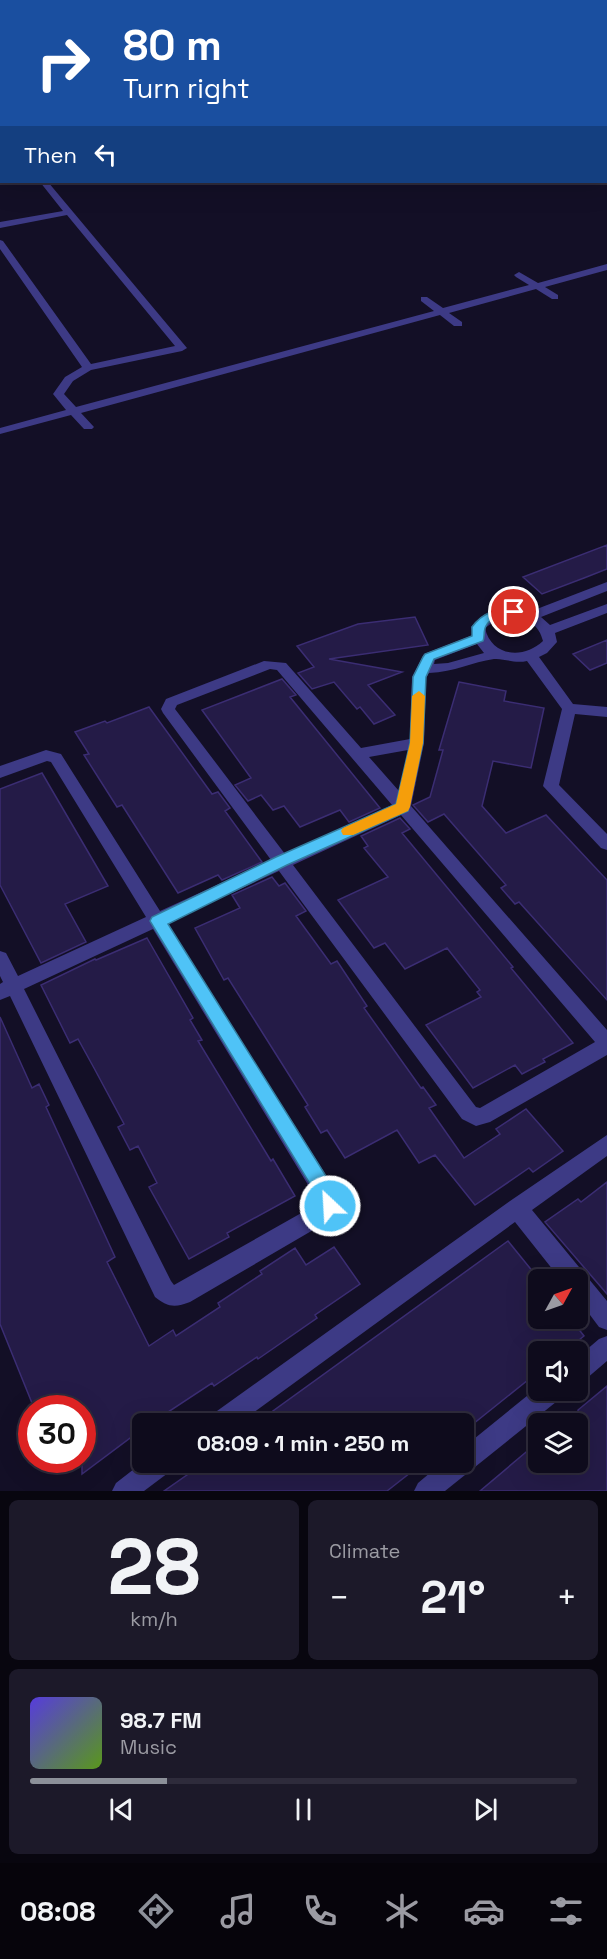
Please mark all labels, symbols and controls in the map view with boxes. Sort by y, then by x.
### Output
text: 80 m [123,19,222,72]
icon: right [24,24,102,102]
text: Turn right [123,71,250,106]
icon: left [89,138,122,171]
text: Then [24,141,77,169]
pin [488,586,539,637]
icon: arrive [497,595,530,628]
position arrow [298,1174,362,1238]
north arrow [528,1269,588,1329]
map controls [528,1269,588,1473]
button: sound [528,1341,588,1401]
speed limit sign: 30 [18,1395,96,1473]
button: layers [528,1413,588,1473]
text: 08:09 · 1 min · 250 m [197,1429,409,1457]
text: 28 [107,1517,201,1617]
text: Climate [329,1538,400,1564]
text: 21° [421,1569,485,1626]
text: − [329,1577,349,1619]
text: + [557,1577,577,1619]
text: km/h [130,1606,178,1632]
text: 98.7 FM [120,1706,202,1734]
text: Music [120,1734,177,1760]
icon: previous [105,1793,138,1826]
icon: pause [287,1793,320,1826]
icon: next [469,1793,502,1826]
icon: directions [135,1890,177,1932]
icon: music [217,1890,259,1932]
icon: phone [299,1890,341,1932]
icon: climate [381,1890,423,1932]
icon: car [463,1890,505,1932]
icon: filters [545,1890,587,1932]
text: 08:08 [20,1894,95,1929]

